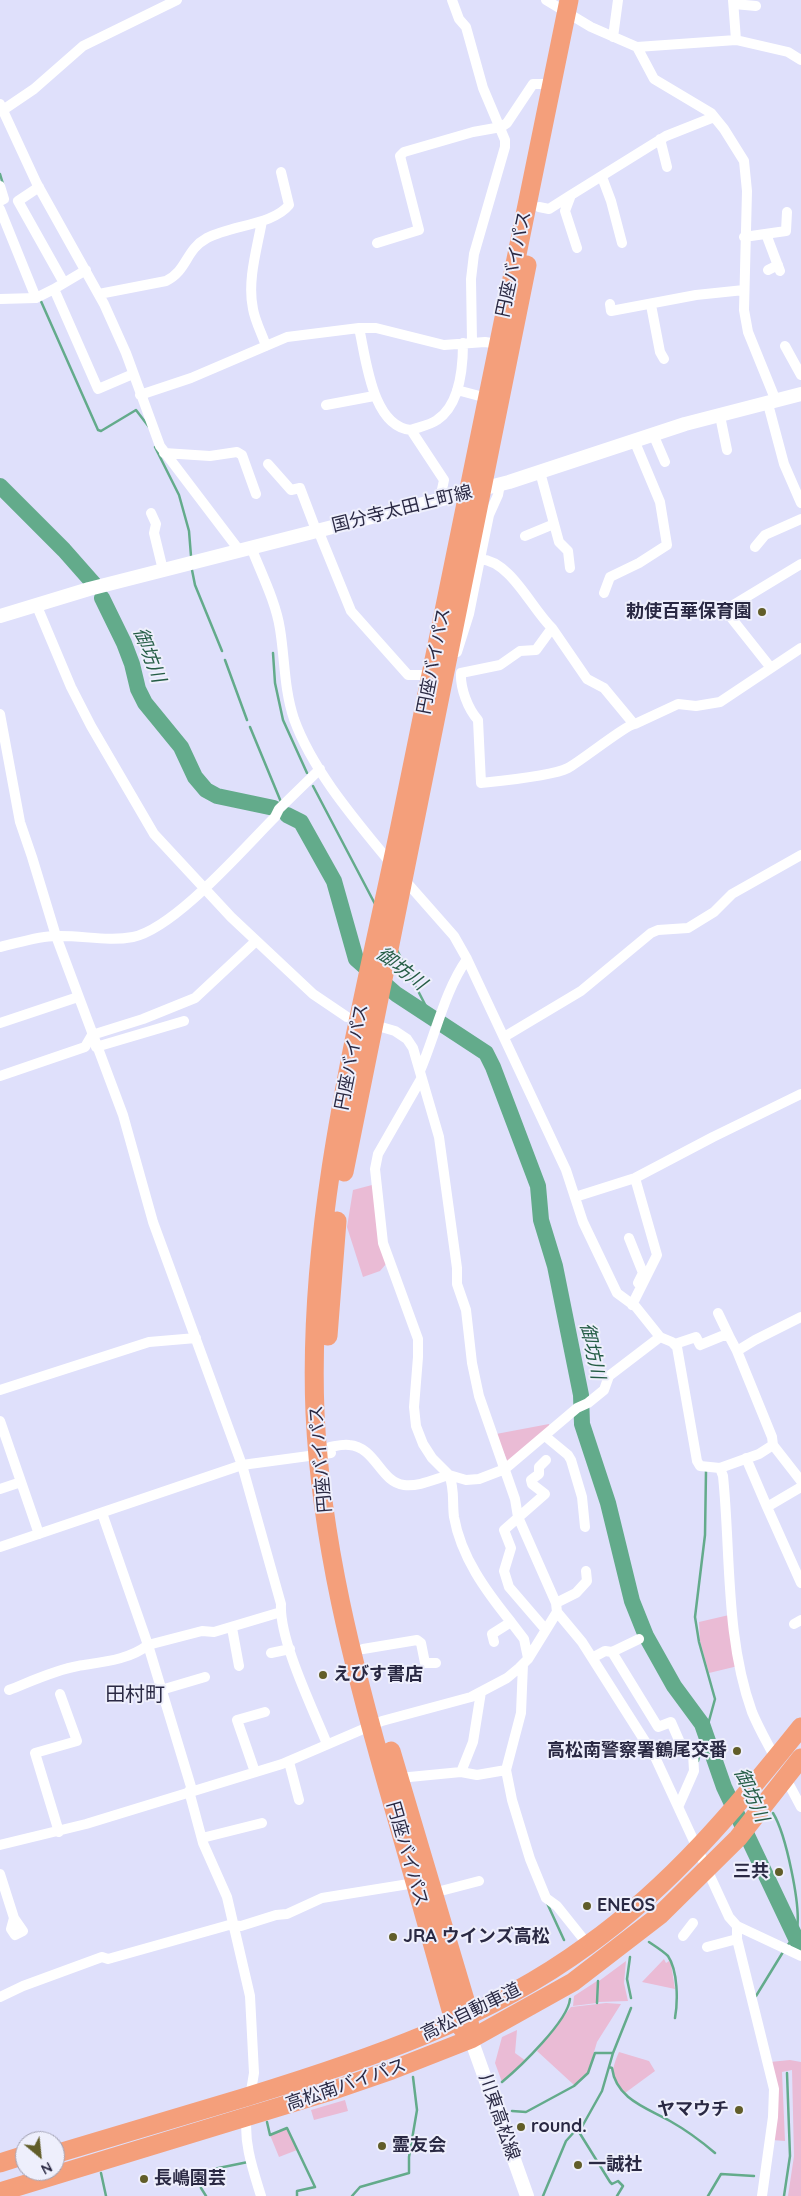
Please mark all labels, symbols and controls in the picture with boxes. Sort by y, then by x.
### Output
street label: 円座バイパス [492,209,536,319]
street label: 国分寺太田上町線 [330,481,474,537]
place label: 勅使百華保育園 [626,601,752,623]
street label: 円座バイパス [413,606,455,716]
marker: 勅使百華保育園 [756,606,768,618]
water label: 御坊川 [128,624,170,686]
water label: 御坊川 [372,942,430,996]
street label: 円座バイパス [331,1002,373,1112]
water label: 御坊川 [575,1321,609,1381]
street label: 円座バイパス [306,1404,336,1514]
place label: えびす書店 [333,1664,423,1686]
marker: えびす書店 [317,1669,329,1681]
district label: 田村町 [105,1683,165,1707]
place label: 高松南警察署鶴尾交番 [547,1740,727,1762]
marker: 高松南警察署鶴尾交番 [731,1745,743,1757]
water label: 御坊川 [729,1764,773,1826]
street label: 円座バイパス [382,1799,432,1909]
place label: 三共 [733,1861,769,1883]
marker: 三共 [773,1866,785,1878]
place label: ENEOS [597,1895,655,1917]
marker: ENEOS [581,1900,593,1912]
place label: JRA ウインズ高松 [403,1926,550,1948]
marker: JRA ウインズ高松 [387,1931,399,1943]
street label: 高松自動車道 [418,1979,524,2045]
street label: 高松南バイパス [283,2054,409,2116]
street label: 川東高松線 [474,2071,524,2163]
place label: ヤマウチ [657,2099,729,2121]
marker: ヤマウチ [733,2104,745,2116]
place label: round. [531,2116,587,2138]
marker: round. [515,2121,527,2133]
north arrow [15,2131,65,2181]
place label: 霊友会 [392,2135,446,2157]
marker: 霊友会 [376,2140,388,2152]
place label: 一誠社 [588,2154,642,2176]
text: N [38,2158,55,2179]
marker: 一誠社 [572,2159,584,2171]
place label: 長嶋園芸 [154,2168,226,2190]
marker: 長嶋園芸 [138,2173,150,2185]

